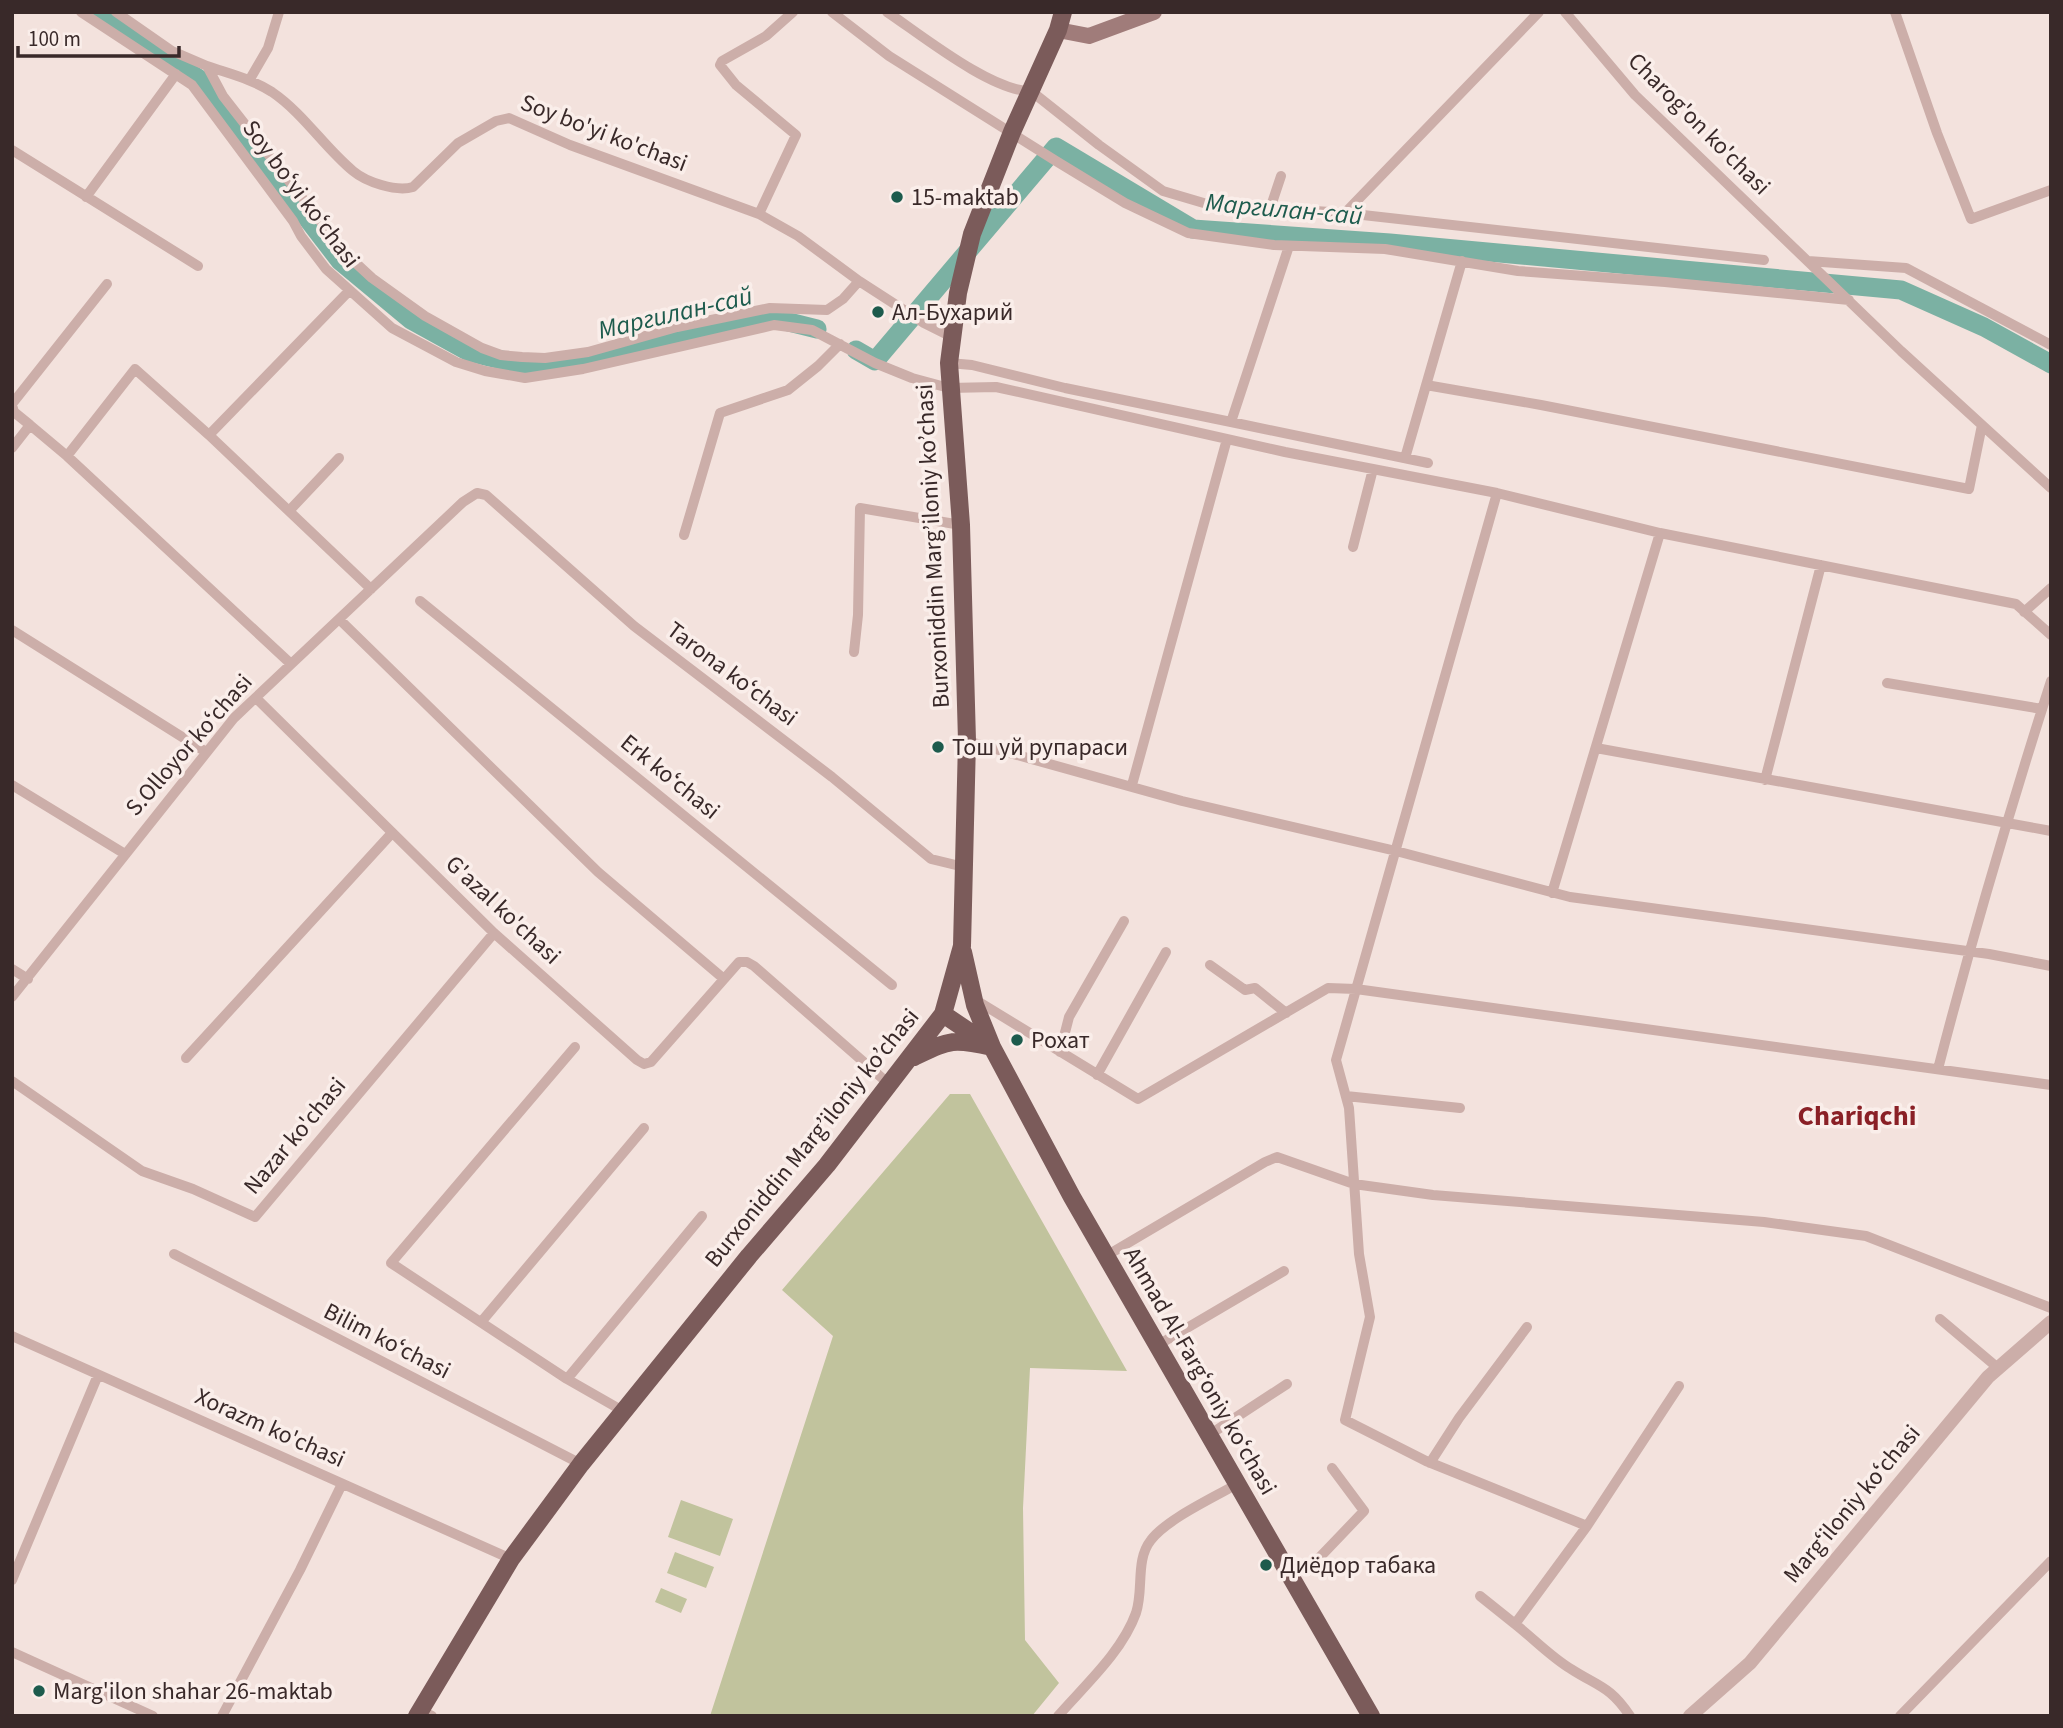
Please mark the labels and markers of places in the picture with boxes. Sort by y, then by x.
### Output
place label: 15-maktab [911,180,1019,215]
marker: 15-maktab [889,189,905,205]
place label: Ал-Бухарий [892,295,1013,330]
marker: Ал-Бухарий [870,304,886,320]
place label: Тош уй рупараси [952,730,1128,765]
marker: Тош уй рупараси [930,739,946,755]
place label: Рохат [1031,1023,1090,1058]
marker: Рохат [1009,1032,1025,1048]
place label: Диёдор табака [1280,1548,1436,1583]
marker: Диёдор табака [1258,1557,1274,1573]
place label: Marg'ilon shahar 26-maktab [53,1674,333,1709]
marker: Marg'ilon shahar 26-maktab [31,1683,47,1699]

